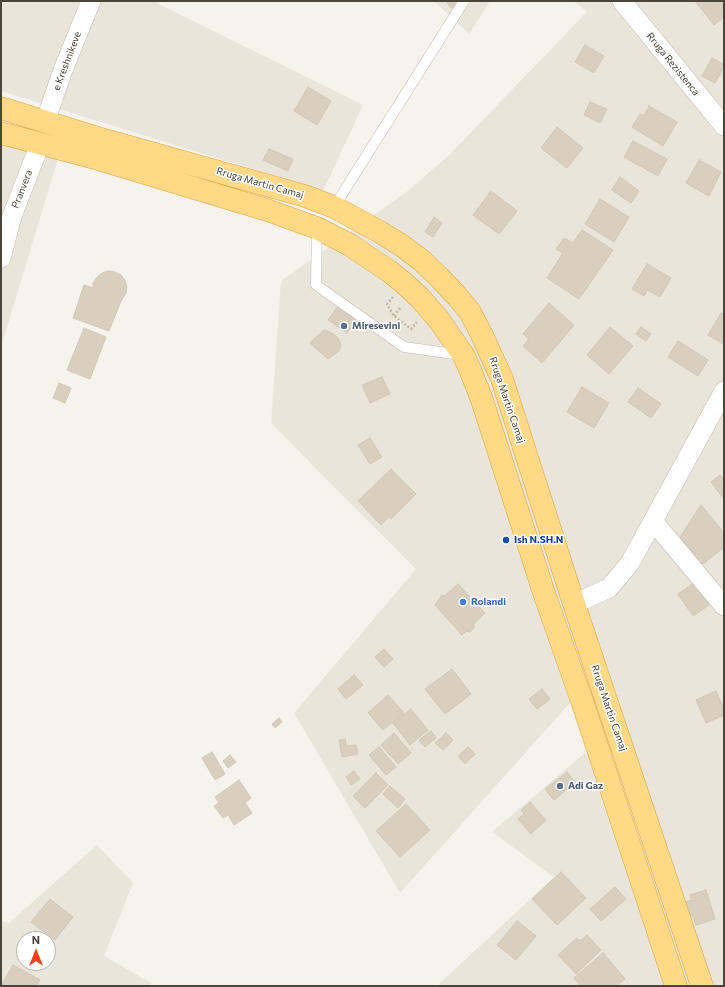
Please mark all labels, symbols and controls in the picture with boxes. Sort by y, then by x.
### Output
street label: e Kreshnikeve [50,30,84,92]
street label: Rruga Rezistenca [644,30,702,98]
street label: Rruga Martin Camaj [215,165,305,201]
street label: Pranvera [9,168,35,210]
place label: Miresevini [352,320,400,332]
marker: Miresevini [339,321,349,331]
street label: Rruga Martin Camaj [487,355,527,445]
place label: Ish N.SH.N [514,534,563,546]
marker: Ish N.SH.N [501,535,511,545]
place label: Rolandi [471,596,506,608]
marker: Rolandi [458,597,468,607]
street label: Rruga Martin Camaj [589,663,629,753]
place label: Adi Gaz [568,780,603,792]
marker: Adi Gaz [555,781,565,791]
north arrow [16,931,56,971]
text: N [32,933,40,946]

